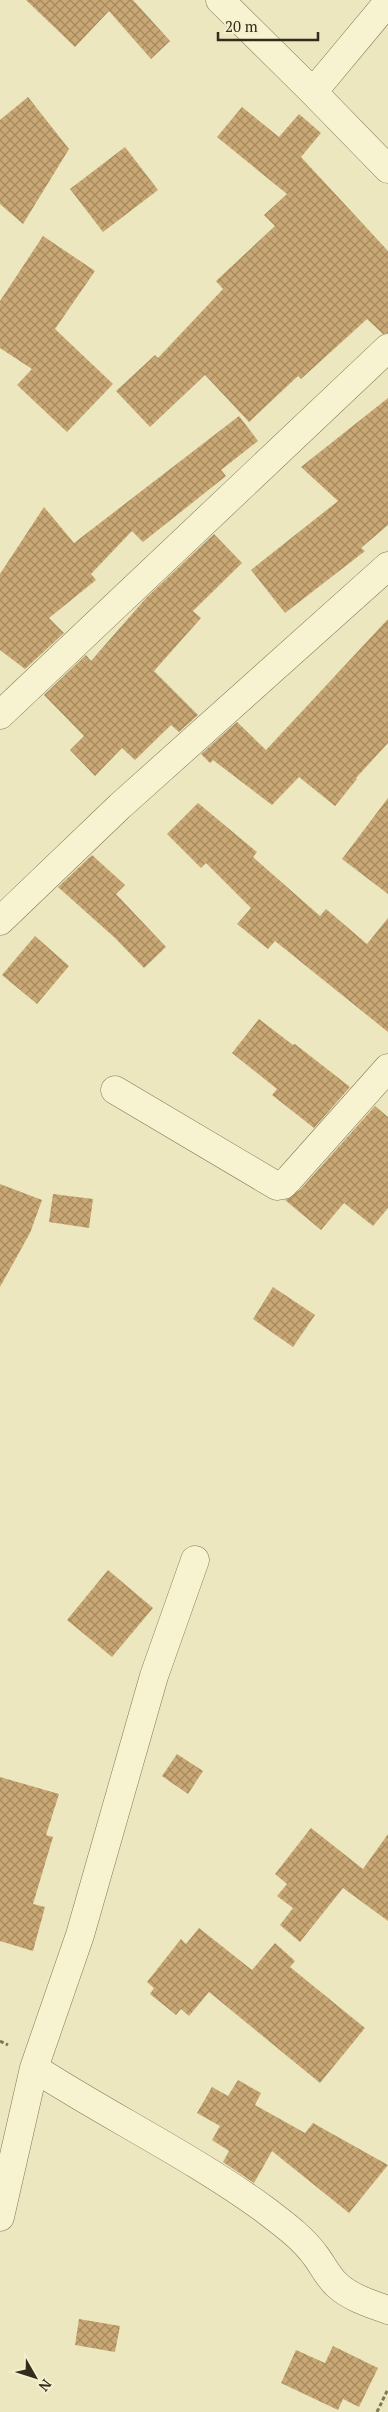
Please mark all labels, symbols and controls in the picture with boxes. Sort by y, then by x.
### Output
scale bar [218,10,318,42]
text: 20 m [225,16,258,36]
north arrow [10,2352,60,2402]
text: N [35,2375,56,2396]

